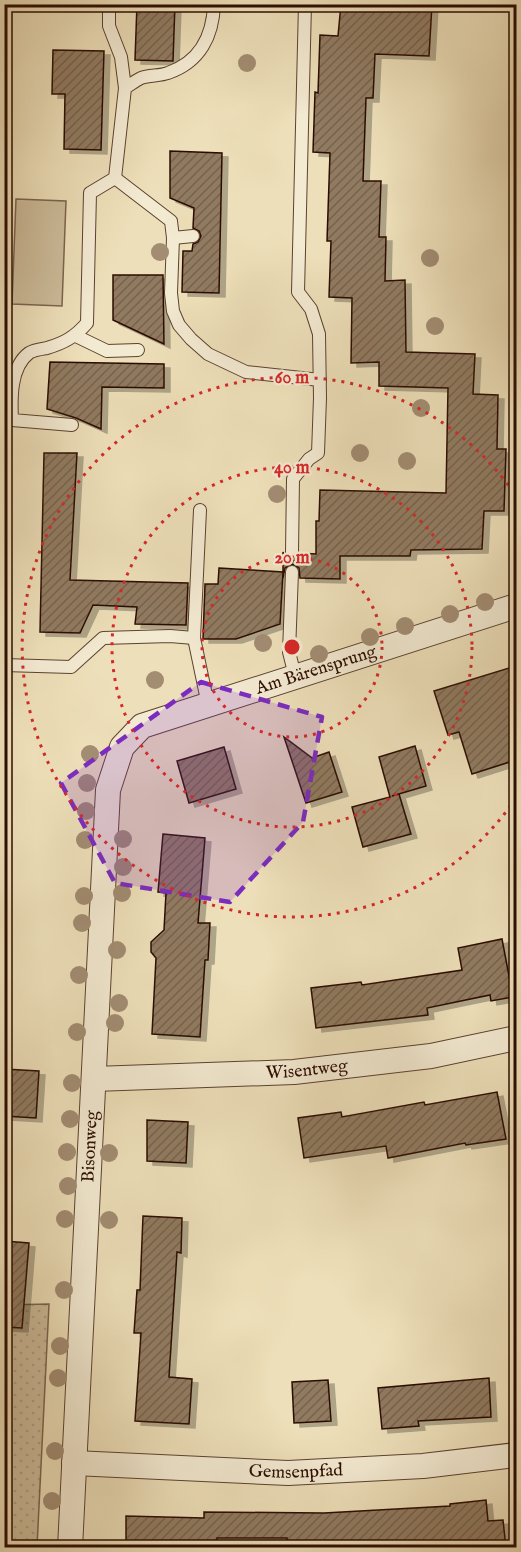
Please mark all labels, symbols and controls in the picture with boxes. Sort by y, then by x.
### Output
text: 60 m [275,367,309,390]
text: 40 m [274,457,310,480]
text: 20 m [274,547,310,570]
centre of rings [282,637,302,657]
street label: Am Bärensprung [252,640,380,701]
street label: Wisentweg [265,1054,349,1084]
street label: Bisonweg [77,1110,103,1183]
street label: Gemsenpfad [248,1459,344,1485]

